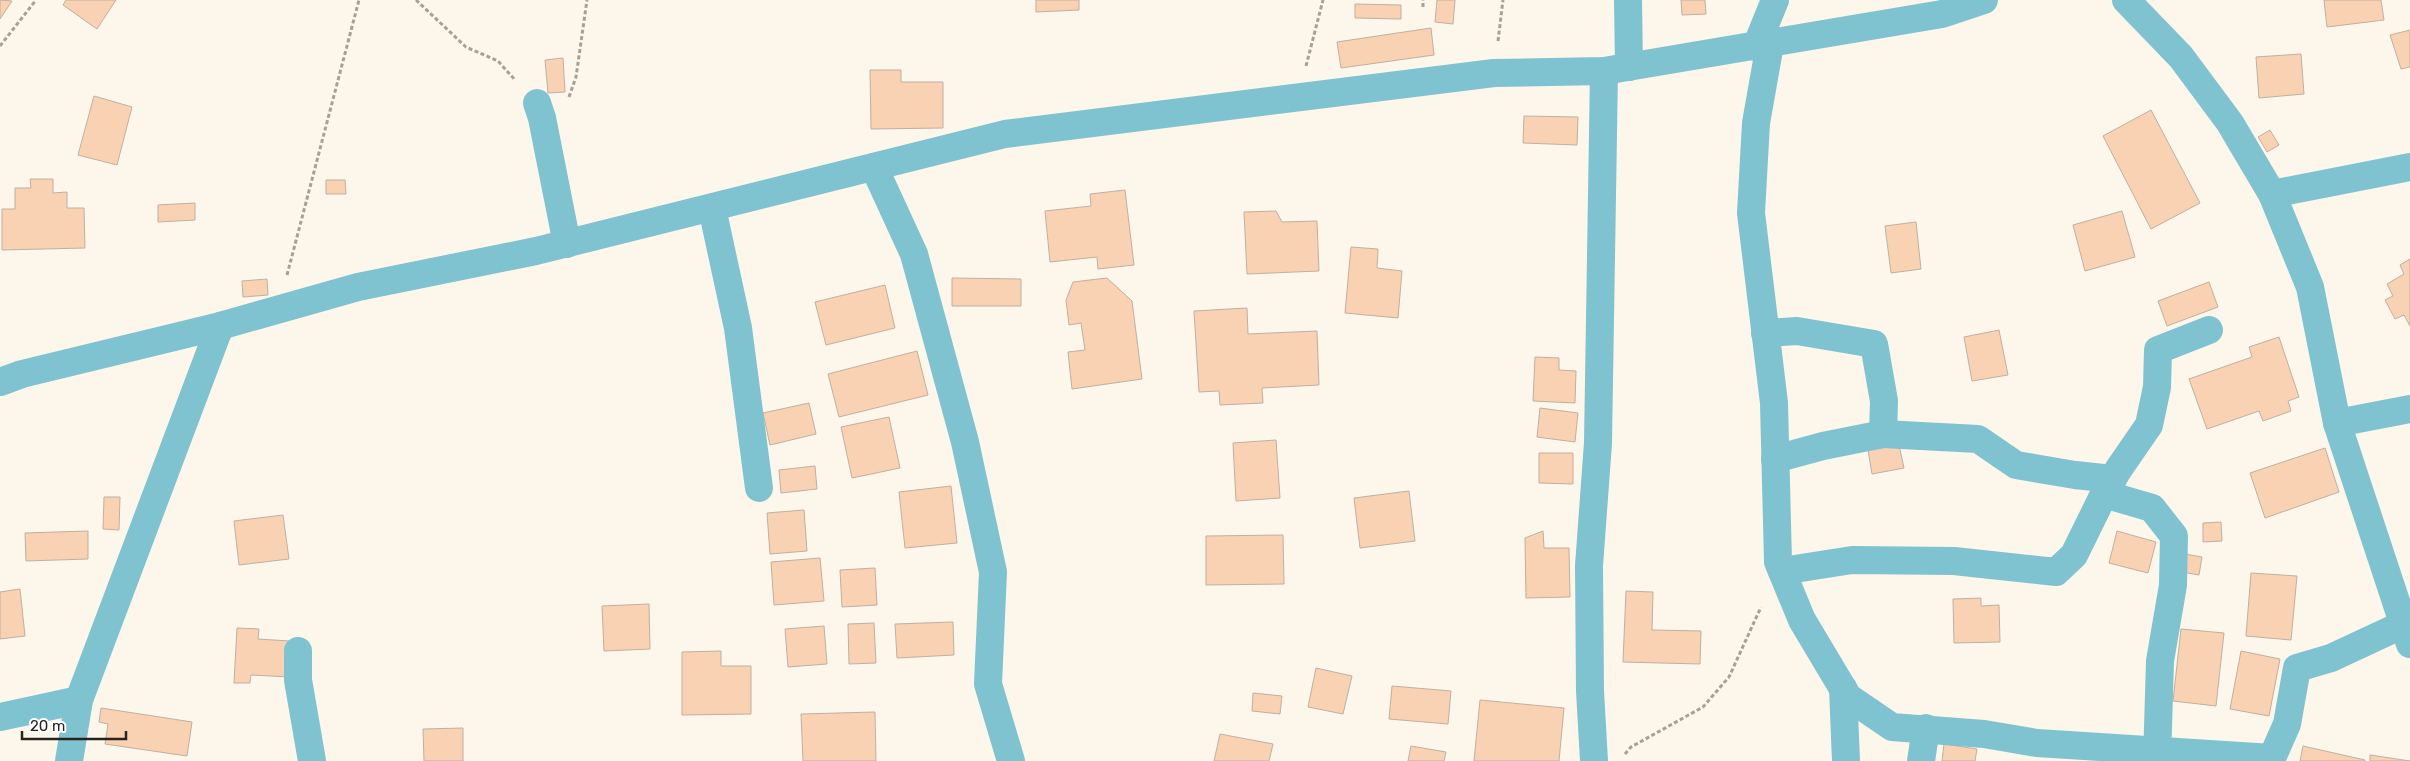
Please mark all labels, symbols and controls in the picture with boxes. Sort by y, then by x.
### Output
scale bar [22,708,126,740]
text: 20 m [30,717,65,735]

